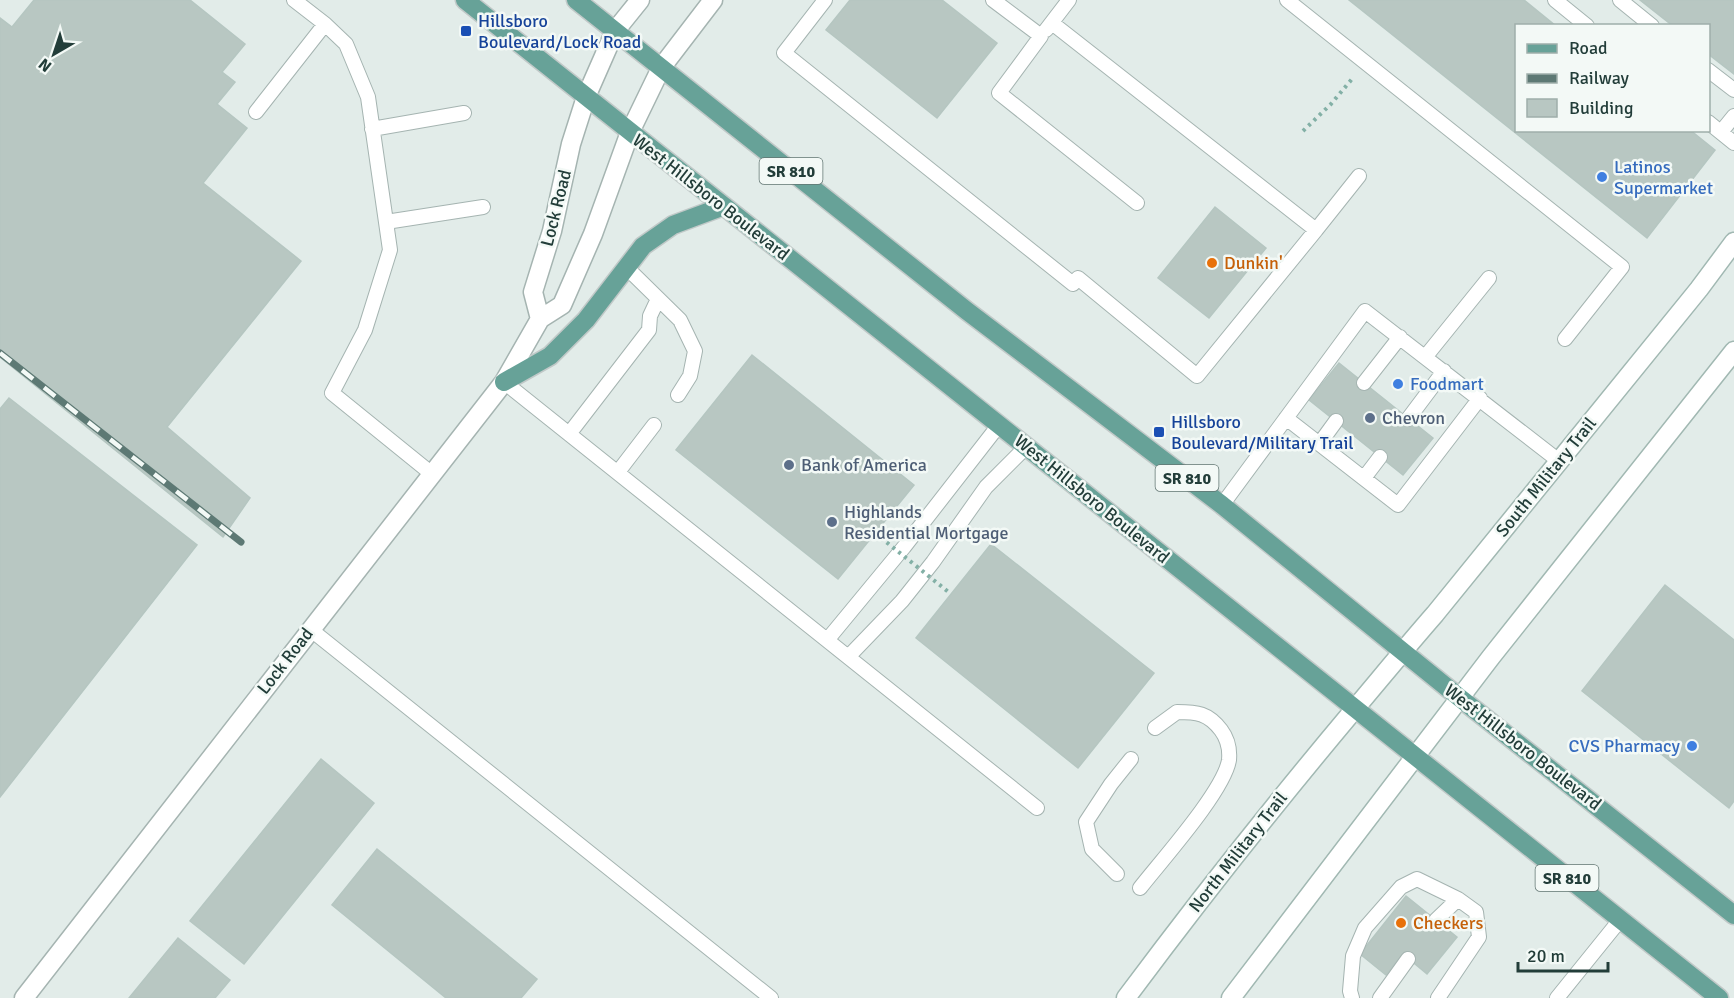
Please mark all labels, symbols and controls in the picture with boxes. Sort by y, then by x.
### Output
place label: Hillsboro Boulevard/Lock Road [478,10,641,53]
north arrow [24,24,84,84]
marker: Hillsboro Boulevard/Lock Road [459,24,473,38]
legend [1515,24,1710,132]
text: Road [1569,37,1608,59]
text: N [35,54,56,76]
text: Railway [1569,67,1630,89]
text: Building [1569,97,1633,119]
street label: West Hillsboro Boulevard [628,129,794,265]
place label: Latinos Supermarket [1614,156,1713,199]
road number: SR 810 [760,158,822,184]
street label: Lock Road [536,167,576,249]
marker: Latinos Supermarket [1595,170,1609,184]
place label: Dunkin' [1224,252,1283,274]
marker: Dunkin' [1205,256,1219,270]
place label: Foodmart [1410,373,1484,395]
marker: Foodmart [1391,377,1405,391]
place label: Chevron [1382,407,1445,429]
place label: Hillsboro Boulevard/Military Trail [1171,411,1354,454]
marker: Chevron [1363,411,1377,425]
street label: South Military Trail [1491,413,1601,541]
marker: Hillsboro Boulevard/Military Trail [1152,425,1166,439]
street label: West Hillsboro Boulevard [1010,430,1174,568]
place label: Bank of America [801,454,927,476]
marker: Bank of America [782,458,796,472]
road number: SR 810 [1156,465,1218,491]
place label: Highlands Residential Mortgage [844,501,1009,544]
marker: Highlands Residential Mortgage [825,515,839,529]
street label: Lock Road [252,623,318,699]
street label: West Hillsboro Boulevard [1440,679,1606,815]
place label: CVS Pharmacy [1569,735,1681,757]
marker: CVS Pharmacy [1685,739,1699,753]
street label: North Military Trail [1184,787,1292,917]
road number: SR 810 [1536,865,1598,891]
place label: Checkers [1413,912,1483,934]
marker: Checkers [1394,916,1408,930]
scale bar [1518,935,1608,973]
text: 20 m [1527,945,1565,967]

